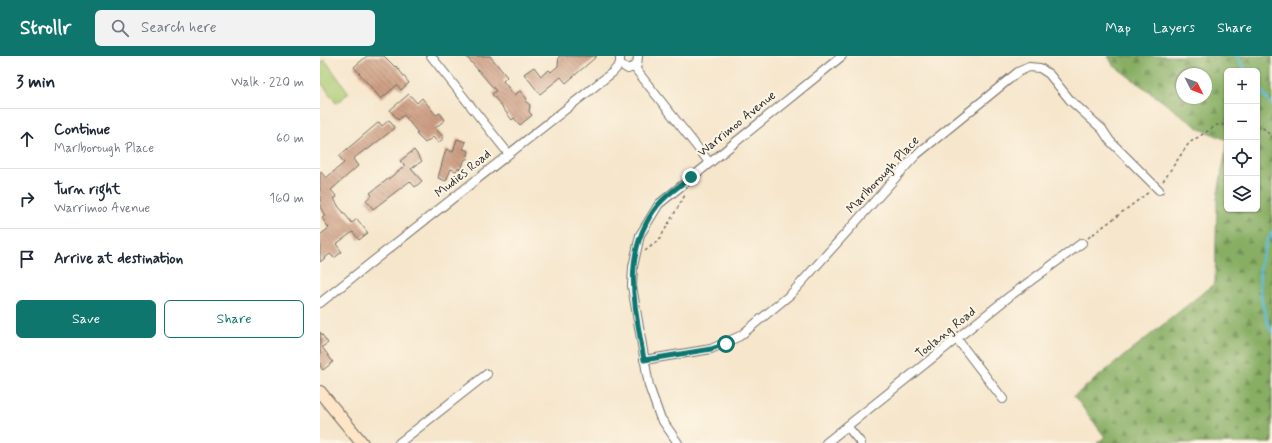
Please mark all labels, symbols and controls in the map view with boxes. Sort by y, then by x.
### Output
search box [95,10,375,46]
text: Strollr [20,16,71,41]
icon: search [109,17,131,39]
text: Search here [141,18,217,38]
text: Map [1105,19,1131,37]
text: Layers [1153,19,1195,37]
text: Share [1217,19,1252,37]
north arrow [1176,68,1212,104]
map controls [1224,68,1260,212]
button: + [1224,68,1260,104]
text: 3 min [16,71,55,93]
text: Walk · 220 m [231,74,304,91]
street label: Warrimoo Avenue [694,87,780,161]
button: − [1224,104,1260,140]
text: Continue [54,120,110,140]
icon: ahead [16,128,38,150]
text: 60 m [276,130,304,147]
street label: Marlborough Place [843,132,923,217]
text: Marlborough Place [54,140,154,157]
button: locate [1224,140,1260,176]
street label: Mudies Road [431,146,495,202]
route end [682,168,700,186]
button: layers [1224,176,1260,212]
text: Turn right [54,180,121,200]
icon: right [16,188,38,210]
text: 160 m [269,190,304,207]
text: Warrimoo Avenue [54,200,150,217]
icon: arrive [16,248,38,270]
text: Arrive at destination [54,249,183,269]
button: Save [16,300,156,338]
button: Share [164,300,304,338]
street label: Toolang Road [912,303,980,363]
route start [717,335,735,353]

